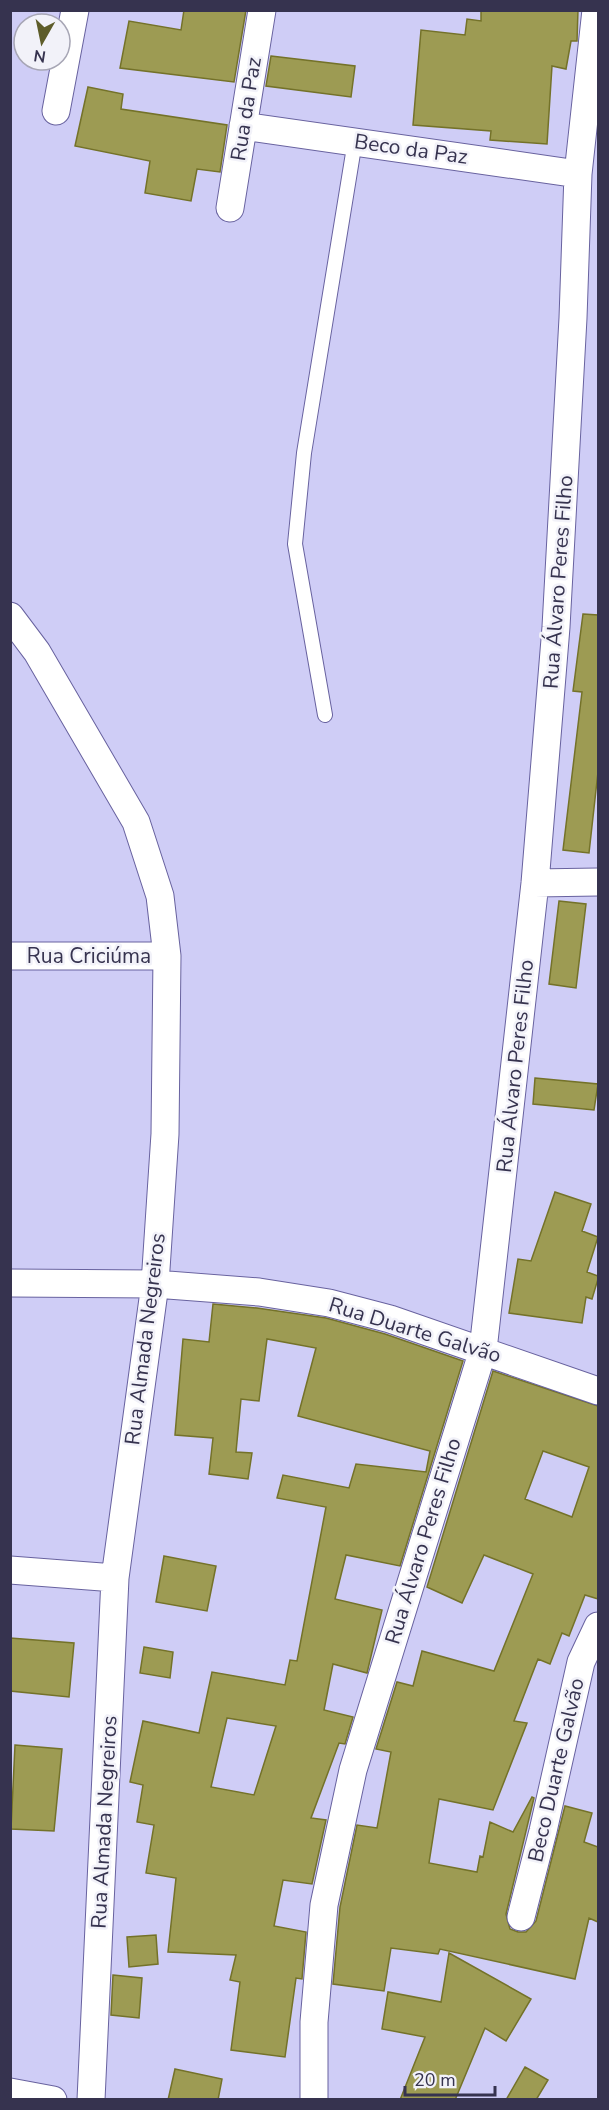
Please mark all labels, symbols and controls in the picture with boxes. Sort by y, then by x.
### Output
north arrow [12,12,72,72]
text: N [32,44,47,68]
street label: Rua da Paz [224,55,268,163]
street label: Beco da Paz [352,127,470,171]
street label: Rua Álvaro Peres Filho [537,474,579,690]
street label: Rua Criciúma [27,942,151,970]
street label: Rua Álvaro Peres Filho [490,958,540,1174]
street label: Rua Almada Negreiros [118,1231,172,1447]
street label: Rua Duarte Galvão [326,1291,504,1369]
street label: Rua Álvaro Peres Filho [378,1435,468,1647]
street label: Beco Duarte Galvão [521,1675,591,1865]
street label: Rua Almada Negreiros [84,1715,124,1929]
scale bar [405,2059,495,2097]
text: 20 m [414,2068,456,2092]

